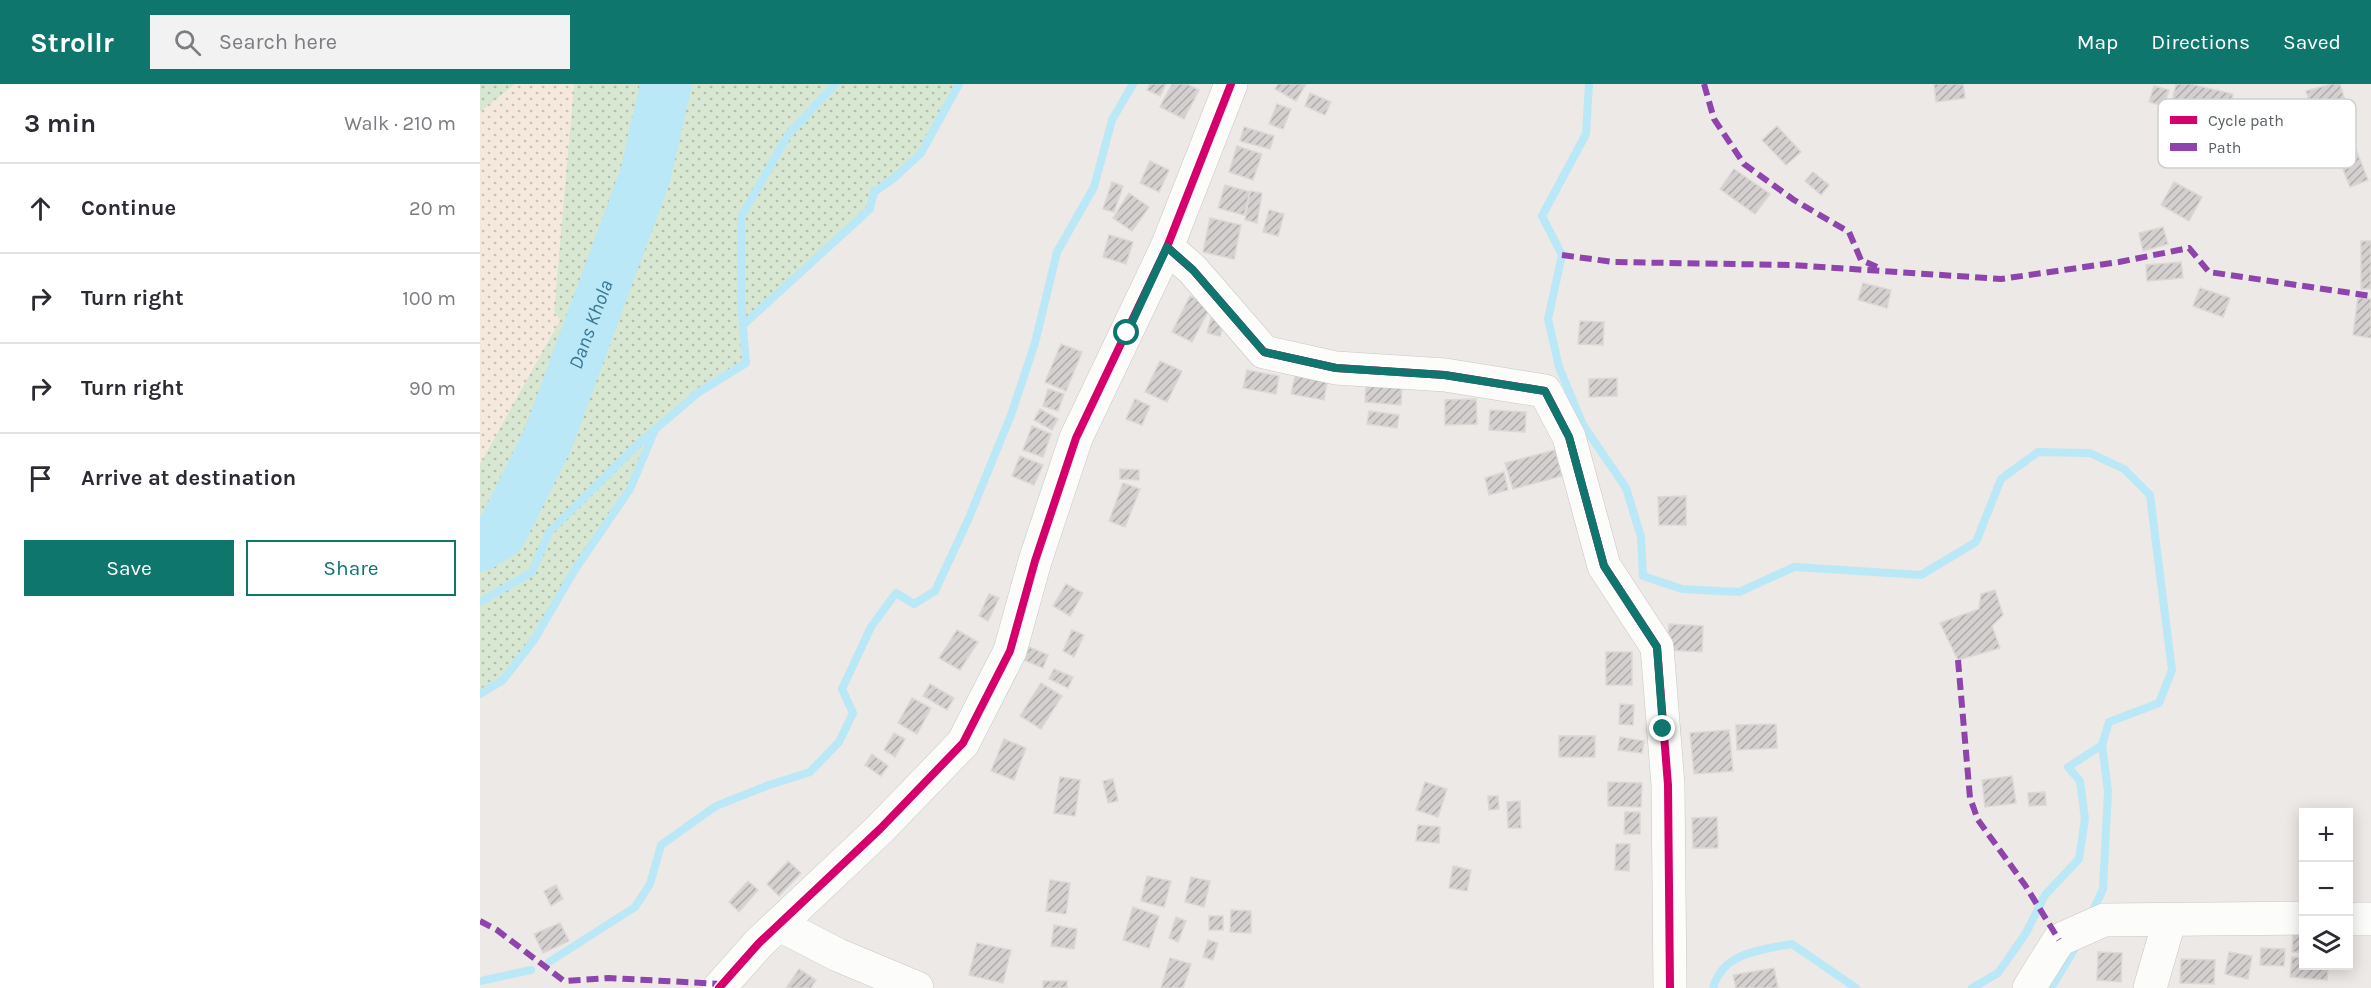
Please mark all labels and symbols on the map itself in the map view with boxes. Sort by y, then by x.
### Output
legend [2158,99,2356,168]
text: Cycle path [2208,111,2284,130]
text: Path [2208,138,2241,157]
water label: Dans Khola [563,277,617,372]
route start [1113,319,1139,345]
route end [1649,715,1675,741]

